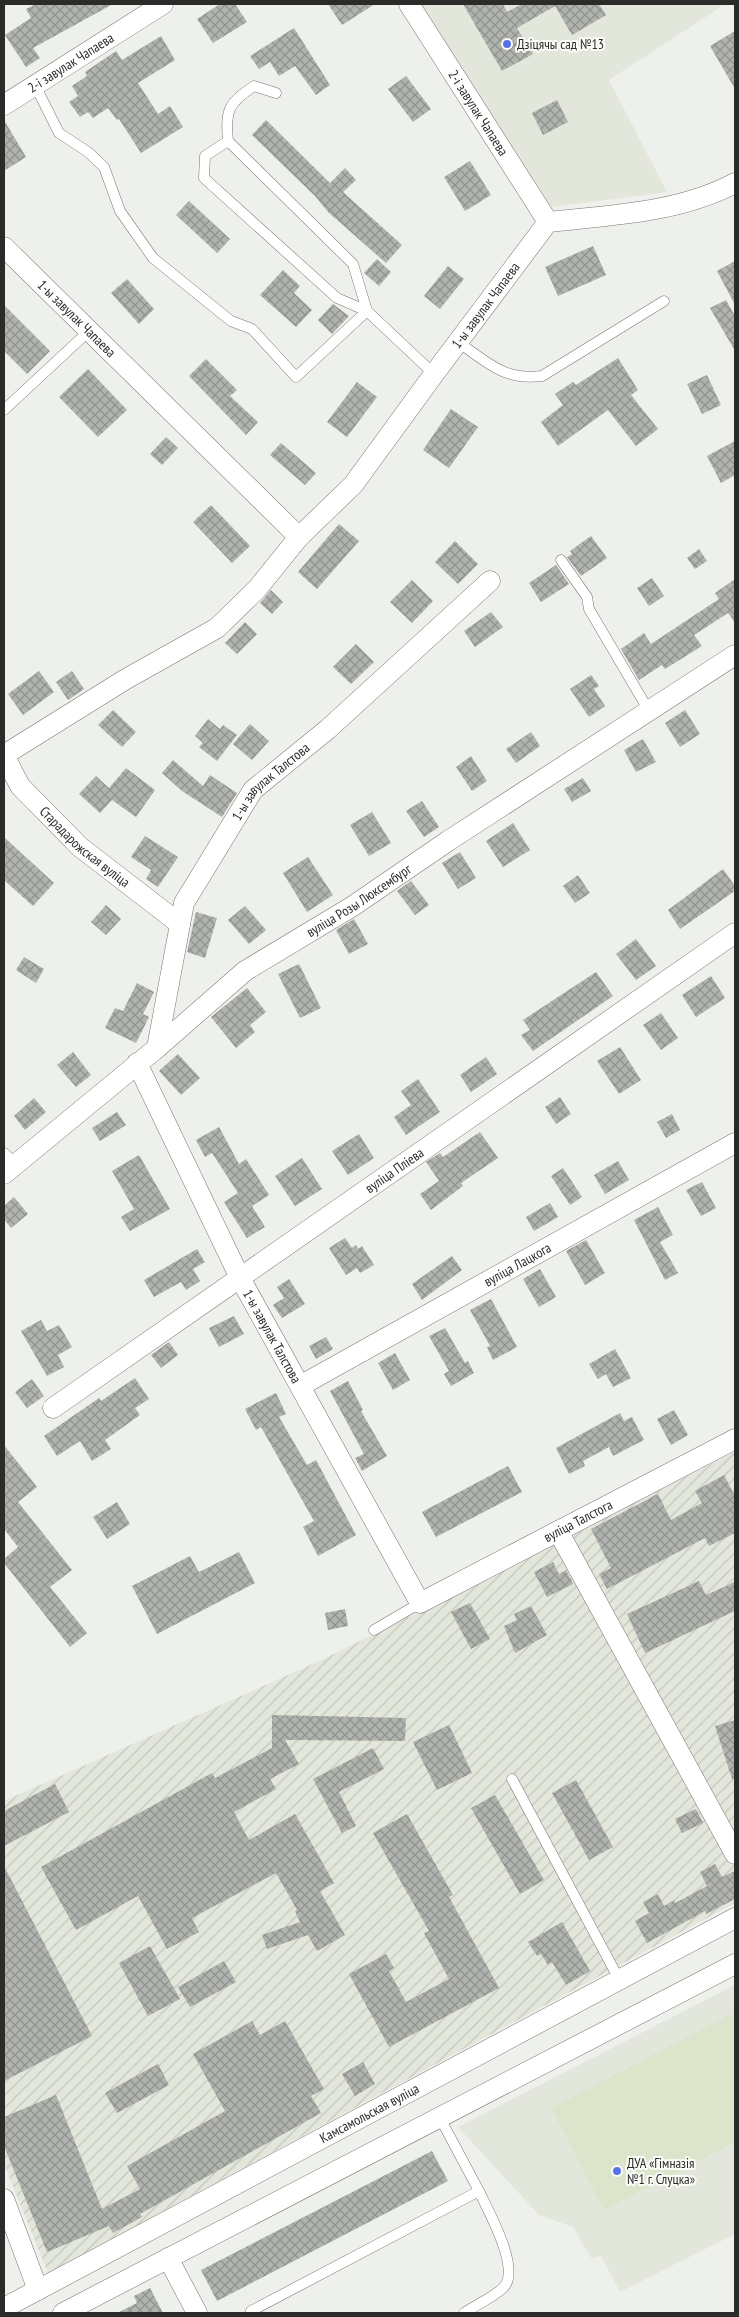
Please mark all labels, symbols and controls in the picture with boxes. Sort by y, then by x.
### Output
street label: 2-і завулак Чапаева [24,29,117,97]
place label: Дзіцячы сад №13 [517,35,604,53]
marker: Дзіцячы сад №13 [501,38,513,50]
street label: 2-і завулак Чапаева [444,66,512,159]
street label: 1-ы завулак Чапаева [447,259,524,352]
street label: 1-ы завулак Чапаева [34,276,120,361]
street label: 1-ы завулак Талстова [228,739,313,824]
street label: Старадарожская вуліца [36,802,134,891]
street label: вуліца Розы Люксембург [303,859,415,941]
street label: вуліца Пліева [362,1144,427,1197]
street label: вуліца Лацкога [481,1239,554,1291]
street label: 1-ы завулак Талстова [239,1286,305,1386]
street label: вуліца Талстога [540,1495,615,1546]
street label: Камсамольская вуліца [316,2079,422,2147]
place label: ДУА «Гімназія №1 г. Слуцка» [627,2154,695,2188]
marker: ДУА «Гімназія №1 г. Слуцка» [611,2165,623,2177]

